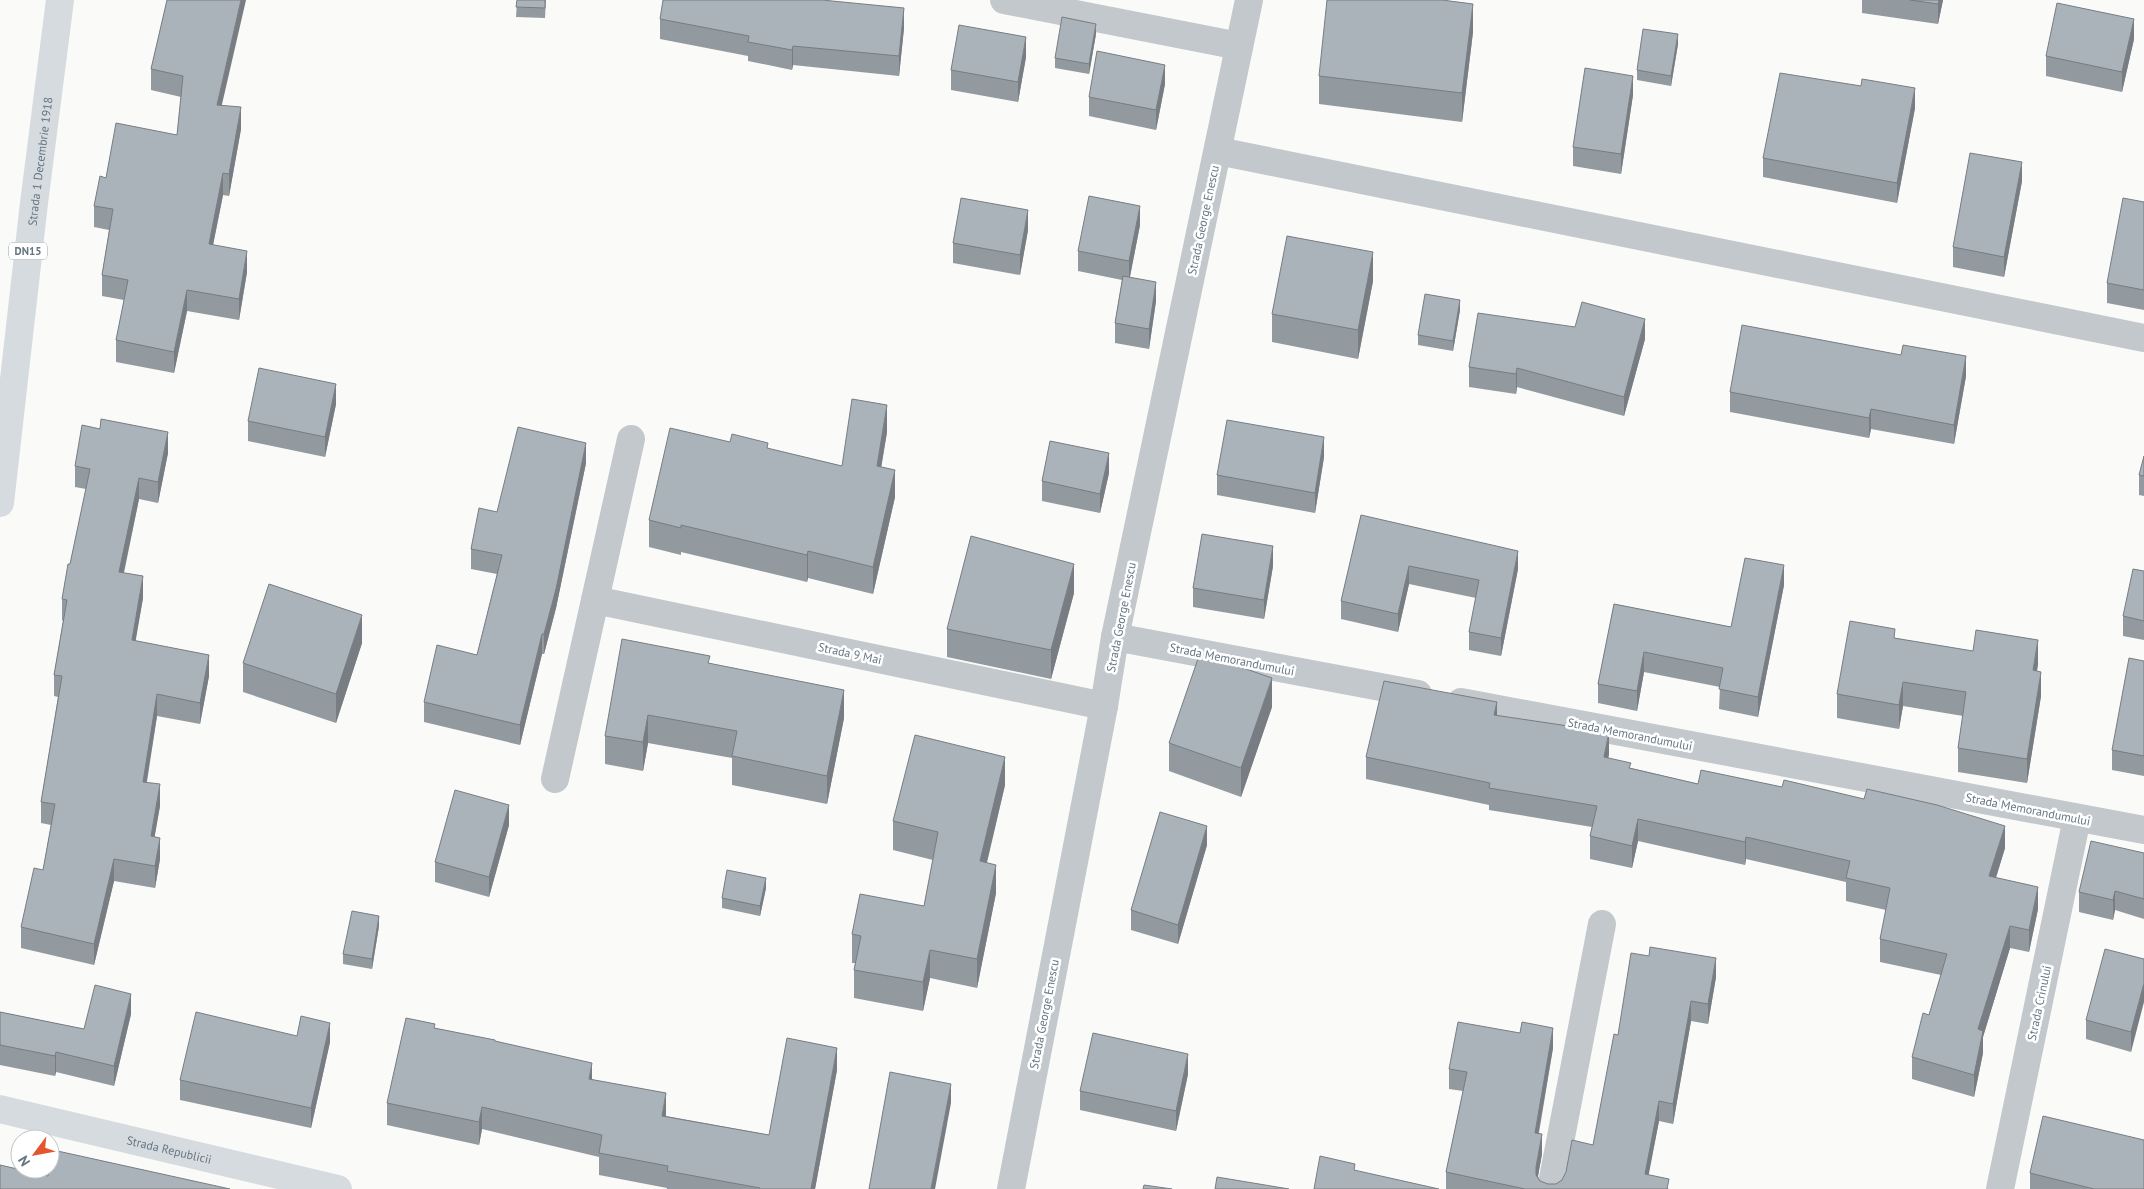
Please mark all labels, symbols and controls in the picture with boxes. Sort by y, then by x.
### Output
street label: Strada 1 Decembrie 1918 [24,96,55,227]
street label: Strada George Enescu [1184,164,1222,276]
road number: DN15 [9,242,47,260]
street label: Strada George Enescu [1103,561,1139,673]
street label: Strada 9 Mai [817,639,883,667]
street label: Strada Memorandumului [1168,640,1296,678]
street label: Strada Memorandumului [1566,715,1694,753]
street label: Strada Memorandumului [1964,790,2092,828]
street label: Strada George Enescu [1026,958,1062,1070]
street label: Strada Crinului [2024,964,2054,1042]
north arrow [10,1129,60,1179]
street label: Strada Republicii [125,1132,213,1166]
text: N [14,1152,34,1170]

